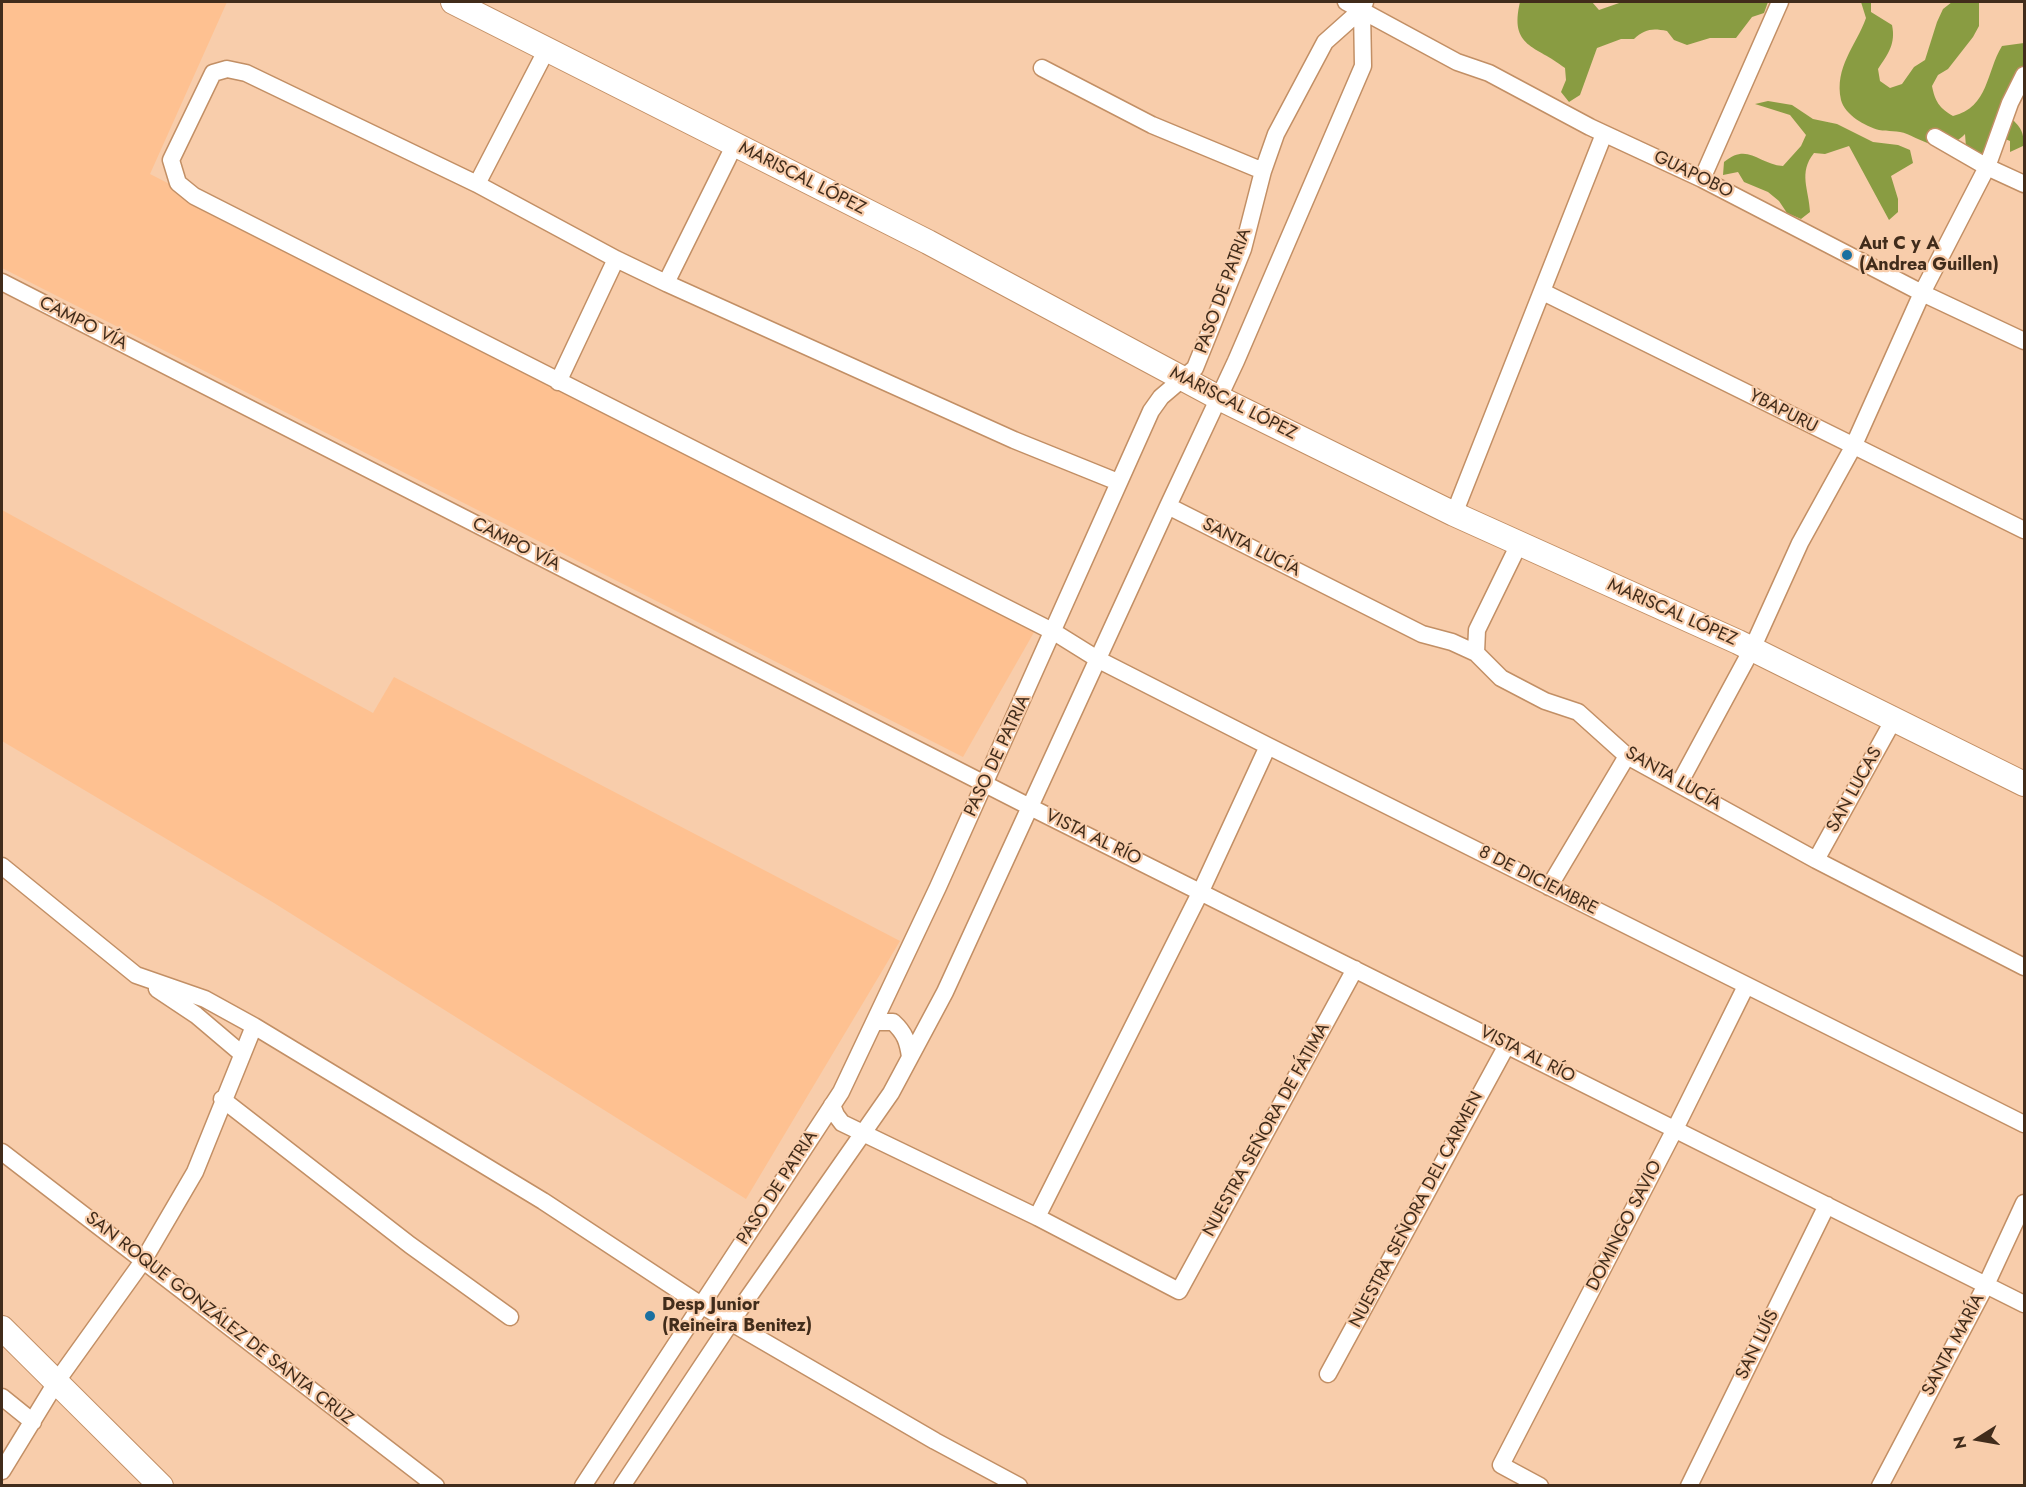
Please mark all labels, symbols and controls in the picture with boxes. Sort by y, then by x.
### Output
street label: MARISCAL LÓPEZ [735,138,869,220]
street label: GUAPOBO [1650,147,1736,203]
street label: PASO DE PATRIA [1191,226,1257,356]
place label: Aut C y A (Andrea Guillen) [1859,234,1999,276]
marker: Aut C y A (Andrea Guillen) [1840,248,1854,262]
street label: CAMPO VÍA [35,293,131,355]
street label: MARISCAL LÓPEZ [1166,363,1300,445]
street label: YBAPURU [1745,386,1821,438]
street label: CAMPO VÍA [468,514,564,576]
street label: SANTA LUCÍA [1198,514,1304,582]
street label: MARISCAL LÓPEZ [1604,575,1740,651]
street label: PASO DE PATRIA [960,692,1036,820]
street label: SANTA LUCÍA [1621,743,1725,815]
street label: SAN LUCAS [1823,744,1887,836]
street label: VISTA AL RÍO [1041,805,1145,871]
street label: 8 DE DICIEMBRE [1475,842,1601,920]
street label: NUESTRA SEÑORA DE FÁTIMA [1199,1019,1335,1241]
street label: VISTA AL RÍO [1476,1022,1578,1088]
street label: NUESTRA SEÑORA DEL CARMEN [1345,1088,1489,1332]
street label: PASO DE PATRIA [733,1127,823,1249]
street label: DOMINGO SAVIO [1583,1157,1667,1295]
street label: SAN ROQUE GONZÁLEZ DE SANTA CRUZ [81,1208,357,1430]
street label: SANTA MARÍA [1918,1290,1990,1400]
place label: Desp Junior (Reineira Benitez) [662,1295,812,1338]
street label: SAN LUÍS [1732,1307,1784,1383]
marker: Desp Junior (Reineira Benitez) [643,1309,657,1323]
north arrow [1948,1409,2008,1469]
text: N [1947,1434,1972,1451]

